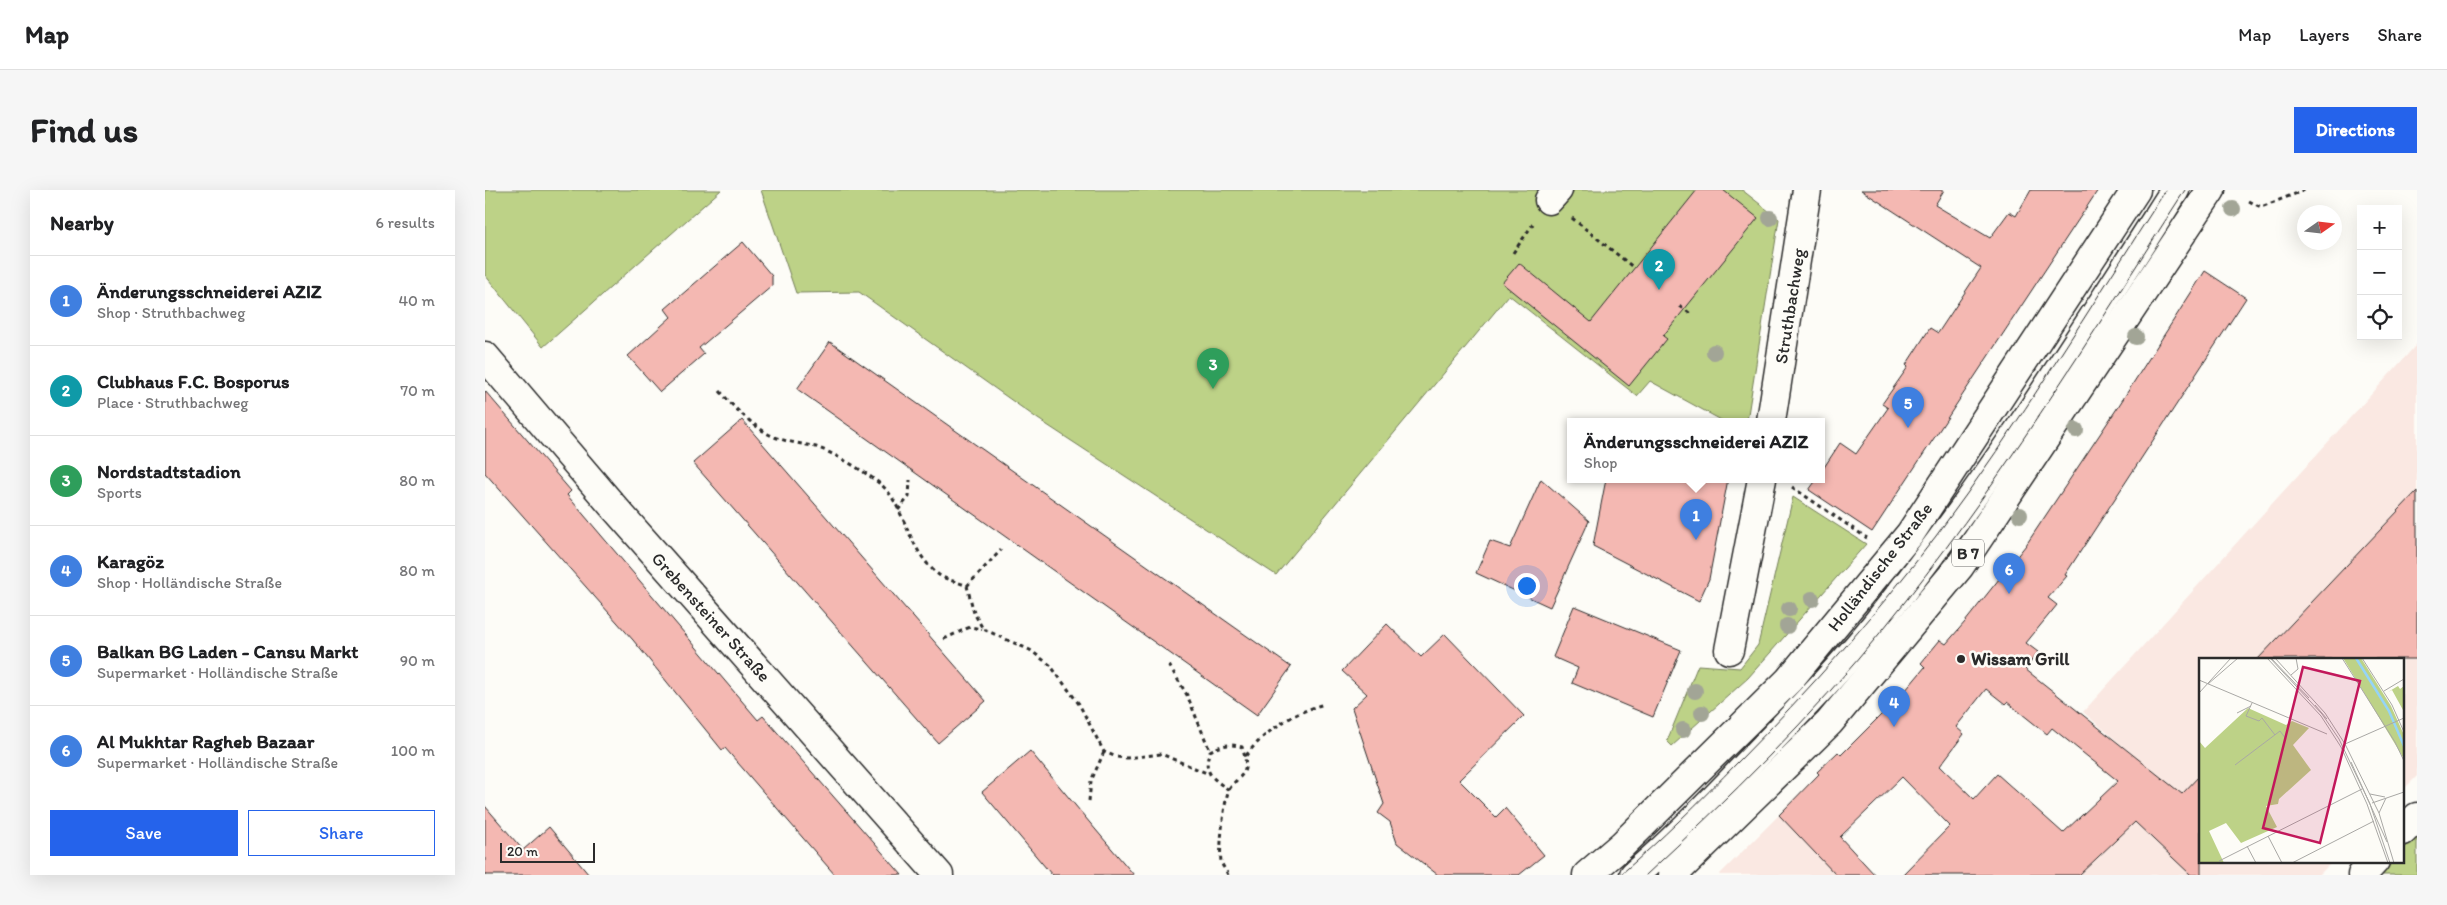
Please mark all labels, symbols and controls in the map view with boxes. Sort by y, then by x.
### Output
text: Map [25,20,69,49]
text: Map [2238,24,2271,46]
text: Layers [2299,24,2349,46]
text: Share [2377,24,2422,46]
button: Directions [2294,107,2417,153]
text: Find us [30,109,138,151]
north arrow [2297,205,2342,250]
map controls [2357,205,2402,340]
button: + [2357,205,2402,250]
text: Nearby [50,210,114,235]
text: 6 results [375,213,435,232]
street label: Struthbachweg [1770,246,1810,365]
pin: 2 [1643,249,1675,290]
button: − [2357,250,2402,295]
text: Änderungsschneiderei AZIZ [97,280,322,303]
text: 1 [62,291,70,310]
text: 40 m [398,291,435,310]
button: locate [2357,295,2402,340]
text: Shop · Struthbachweg [97,303,245,322]
pin: 3 [1197,348,1229,389]
text: Clubhaus F.C. Bosporus [97,370,290,393]
text: 2 [62,381,70,400]
text: 70 m [400,381,435,400]
pin: 5 [1892,387,1924,428]
text: Place · Struthbachweg [97,393,249,412]
popup [1567,418,1825,483]
text: Änderungsschneiderei AZIZ [1584,430,1808,453]
text: Shop [1584,453,1617,472]
text: Nordstadtstadion [97,460,241,483]
text: 3 [62,471,70,490]
text: 80 m [399,471,435,490]
text: Sports [97,483,142,502]
street label: Holländische Straße [1823,498,1937,636]
pin: 1 [1680,499,1712,540]
road number: B 7 [1952,539,1984,566]
street label: Grebensteiner Straße [647,548,775,686]
text: Karagöz [97,550,164,573]
pin: 6 [1993,553,2025,594]
text: 4 [61,561,71,580]
text: 80 m [399,561,435,580]
text: Shop · Holländische Straße [97,573,282,592]
your location [1514,573,1540,599]
text: Balkan BG Laden - Cansu Markt [97,640,359,663]
place label: Wissam Grill [1971,648,2070,670]
text: 5 [62,651,70,670]
text: 90 m [400,651,435,670]
marker: Wissam Grill [1955,653,1967,665]
inset map [2199,658,2405,862]
text: Supermarket · Holländische Straße [97,663,338,682]
pin: 4 [1878,686,1910,727]
text: Al Mukhtar Ragheb Bazaar [97,730,314,753]
text: 6 [62,741,70,760]
text: 100 m [391,741,435,760]
text: Supermarket · Holländische Straße [97,753,338,772]
button: Save [50,810,238,856]
button: Share [248,810,435,856]
scale bar [500,840,595,863]
text: 20 m [507,843,538,860]

